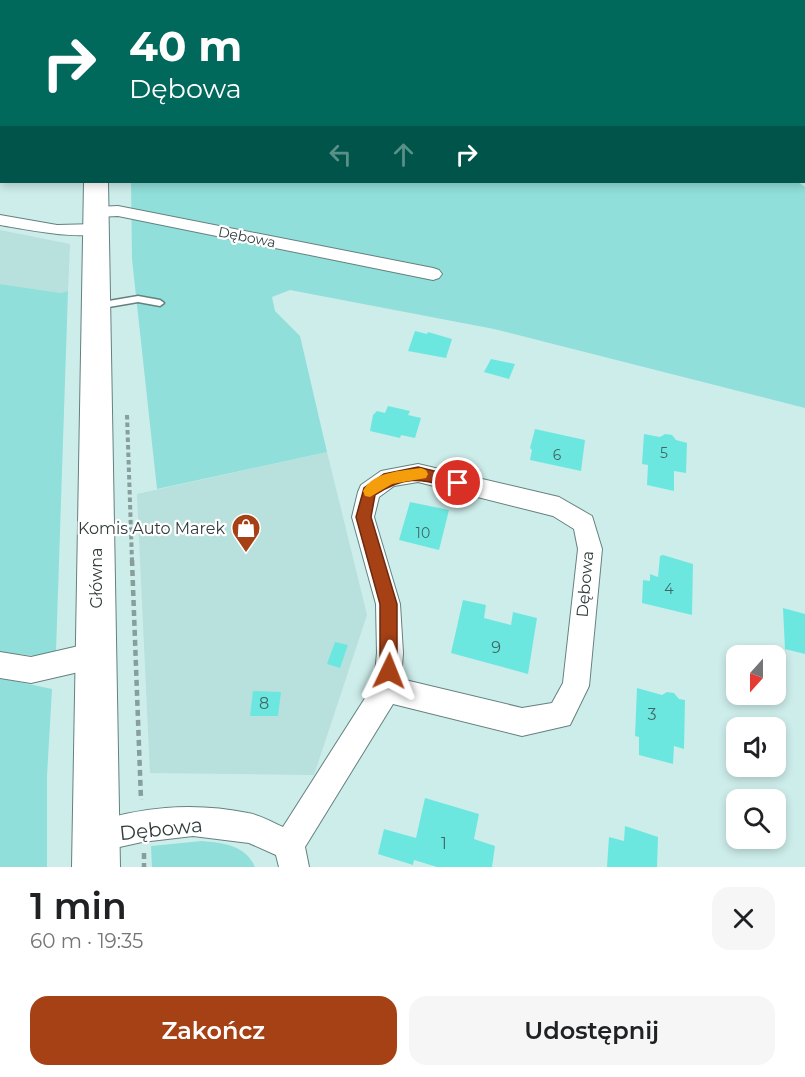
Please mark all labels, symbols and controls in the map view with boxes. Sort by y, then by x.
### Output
text: 40 m [129,20,242,72]
icon: right [30,24,108,102]
text: Dębowa [129,72,242,105]
icon: left [324,138,357,171]
icon: ahead [387,138,420,171]
icon: right [450,138,483,171]
street label: Dębowa [217,223,277,251]
house number: 5 [660,444,668,462]
house number: 6 [553,446,562,464]
pin [432,457,483,508]
icon: arrive [441,466,474,499]
shop icon: Komis Auto Marek [230,512,262,554]
place label: Komis Auto Marek [78,519,225,538]
house number: 10 [416,524,430,542]
street label: Główna [87,548,106,608]
street label: Dębowa [573,550,597,618]
house number: 4 [664,580,674,598]
house number: 9 [491,638,501,657]
position arrow [357,639,421,703]
north arrow [726,645,786,705]
map controls [726,645,786,849]
house number: 8 [259,694,269,713]
house number: 3 [647,705,657,724]
button: sound [726,717,786,777]
button: search [726,789,786,849]
street label: Dębowa [118,813,204,845]
house number: 1 [441,834,447,853]
text: 1 min [30,884,127,928]
button: close [712,887,775,950]
text: 60 m · 19:35 [30,929,143,953]
button: Zakończ [30,996,397,1065]
button: Udostępnij [409,996,775,1065]

